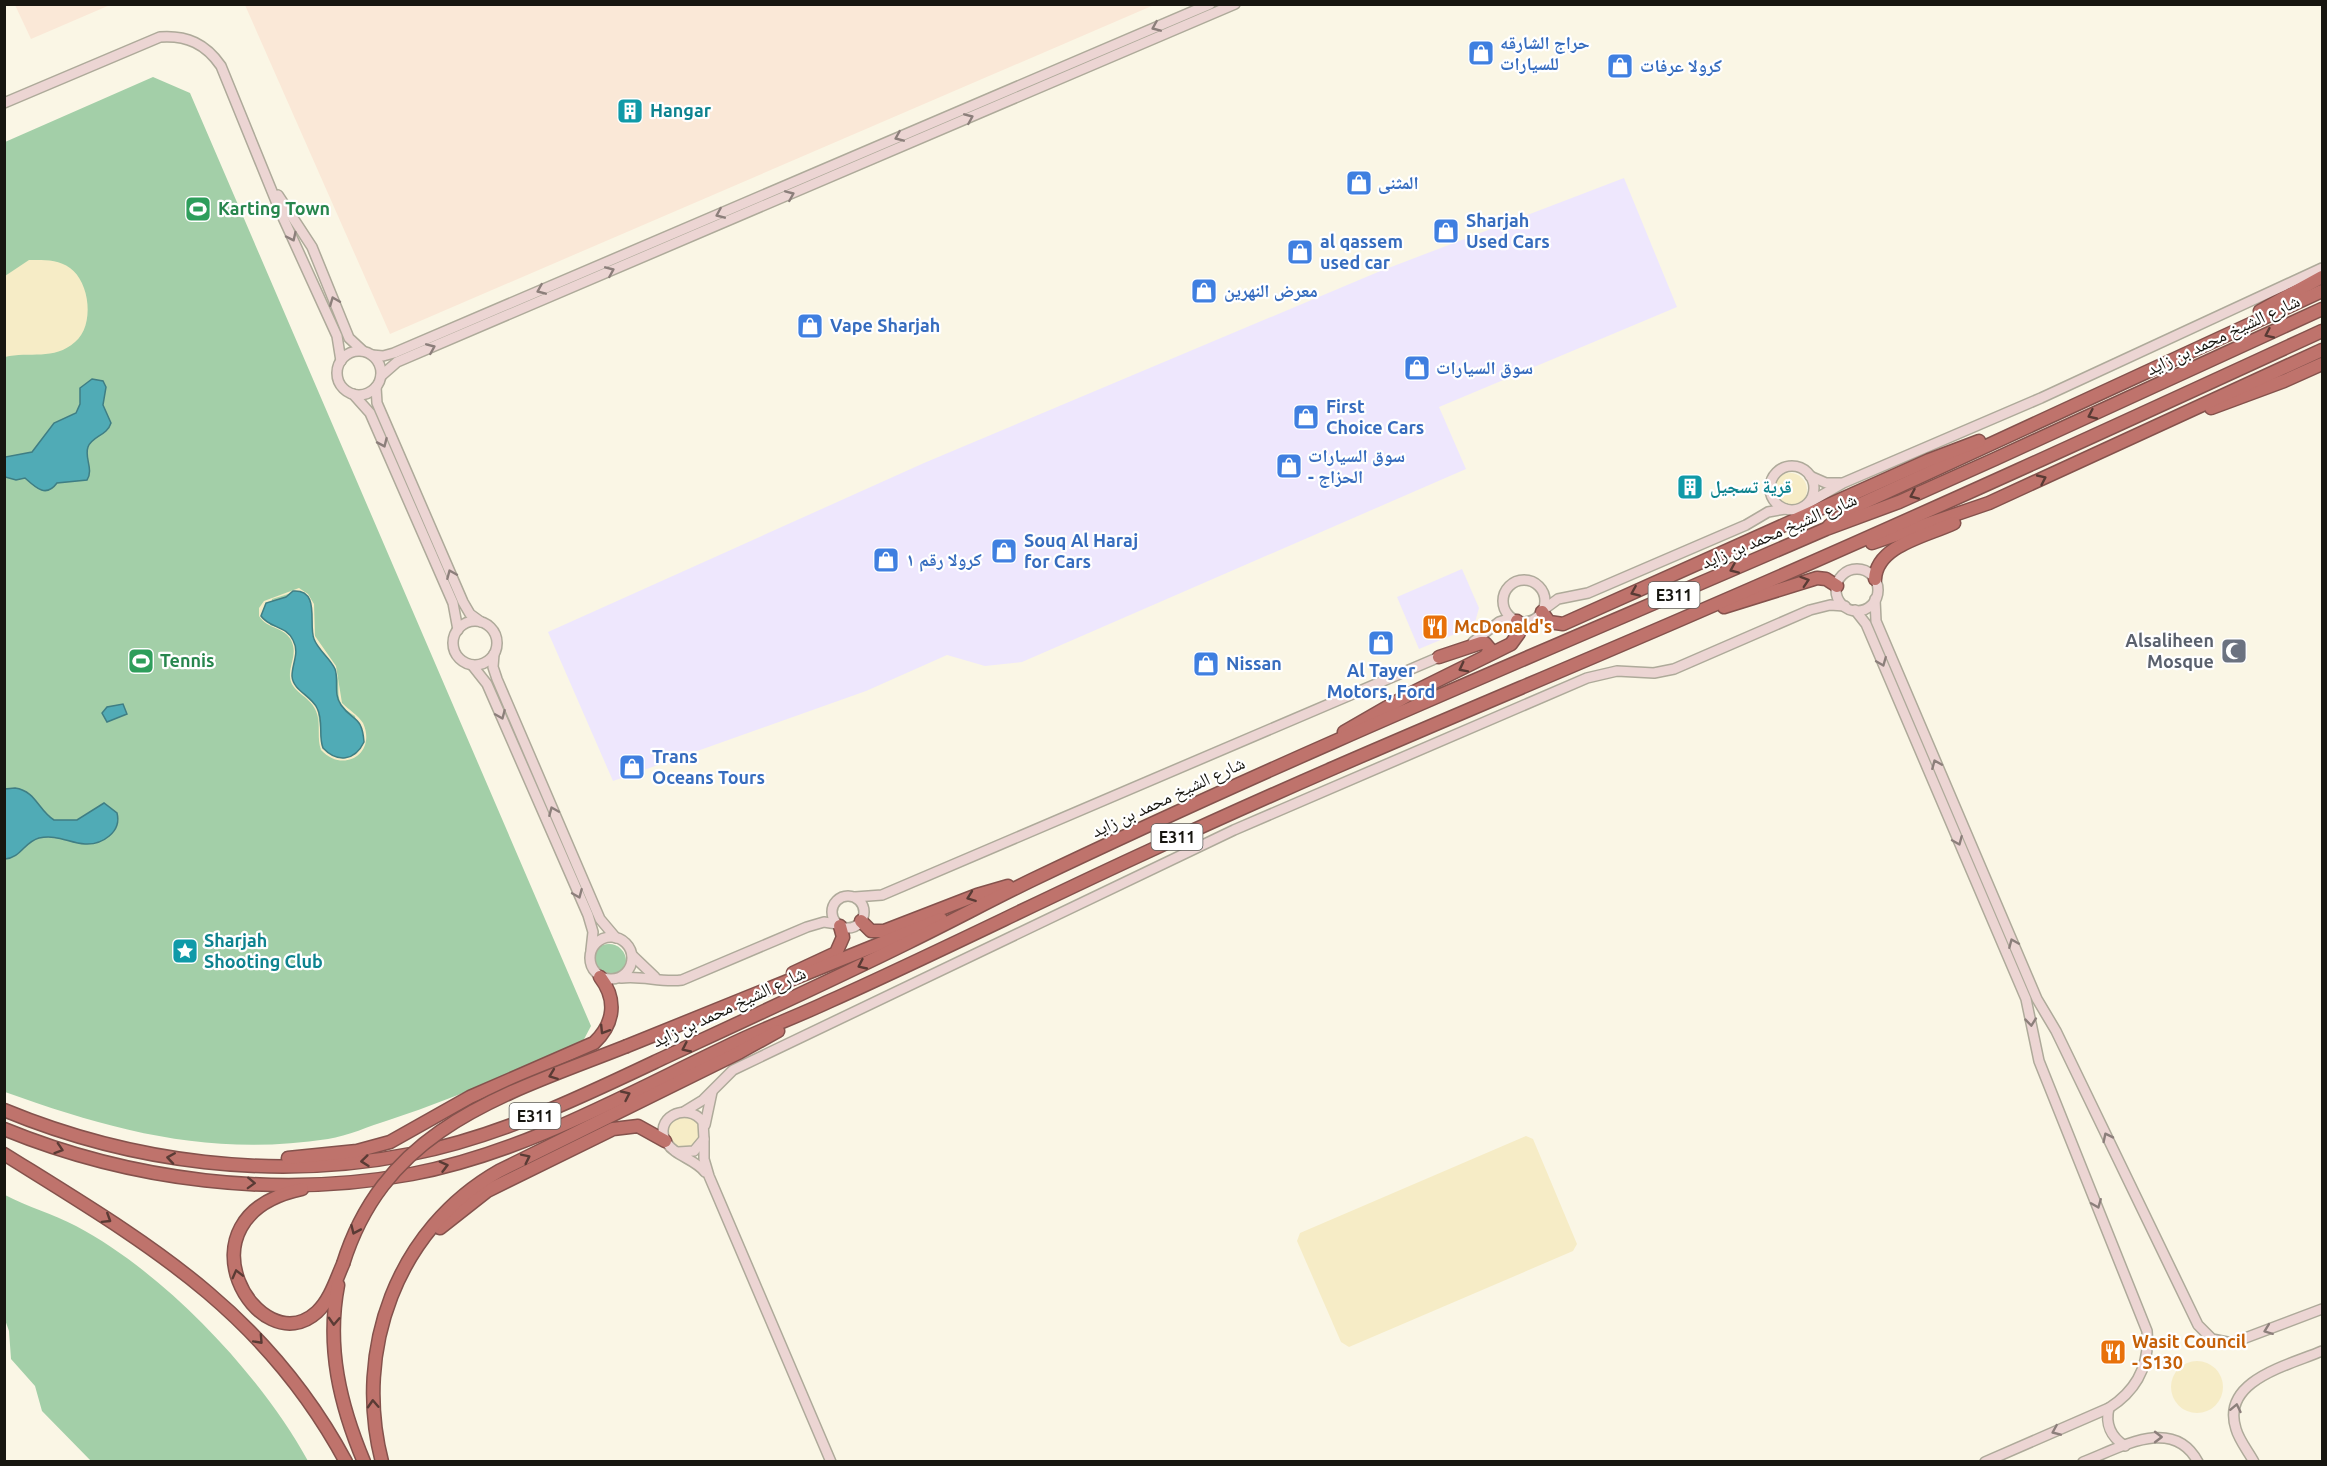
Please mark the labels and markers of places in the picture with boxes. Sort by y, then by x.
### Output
place label: حراج الشارقه للسيارات [1500,32,1590,74]
shop icon: حراج الشارقه للسيارات [1466,38,1496,68]
shop icon: كرولا عرفات [1605,51,1635,81]
place label: كرولا عرفات [1640,55,1722,76]
building icon: Hangar [615,96,645,126]
place label: Hangar [650,100,712,120]
shop icon: المثنى [1344,168,1374,198]
place label: المثنى [1378,172,1419,194]
sports icon: Karting Town [183,194,213,224]
place label: Karting Town [218,198,330,218]
place label: Sharjah Used Cars [1466,210,1550,251]
shop icon: Sharjah Used Cars [1431,216,1461,246]
place label: al qassem used car [1320,231,1403,272]
shop icon: al qassem used car [1285,237,1315,267]
shop icon: معرض النهرين [1189,276,1219,306]
place label: معرض النهرين [1224,280,1318,302]
shop icon: Vape Sharjah [795,311,825,341]
place label: Vape Sharjah [830,315,940,335]
shop icon: سوق السيارات [1402,353,1432,383]
place label: سوق السيارات [1436,357,1533,379]
place label: First Choice Cars [1326,396,1424,437]
shop icon: First Choice Cars [1291,402,1321,432]
place label: سوق السيارات - الحزاج [1308,445,1405,488]
shop icon: سوق السيارات - الحزاج [1274,451,1304,481]
building icon: قرية تسجيل [1675,472,1705,502]
place label: قرية تسجيل [1710,476,1792,498]
place label: Souq Al Haraj for Cars [1024,530,1138,571]
shop icon: Souq Al Haraj for Cars [989,536,1019,566]
shop icon: كرولا رقم ١ [871,545,901,575]
place label: كرولا رقم ١ [906,549,982,572]
restaurant icon: McDonald's [1420,612,1450,642]
place label: McDonald's [1454,616,1552,636]
shop icon: Al Tayer Motors, Ford [1366,628,1396,658]
place label: Alsaliheen Mosque [2125,630,2214,671]
mosque icon: Alsaliheen Mosque [2219,636,2249,666]
sports icon: Tennis [126,646,156,676]
shop icon: Nissan [1191,649,1221,679]
place label: Tennis [160,650,215,670]
place label: Nissan [1226,653,1282,673]
place label: Al Tayer Motors, Ford [1327,660,1435,701]
place label: Trans Oceans Tours [652,746,765,787]
shop icon: Trans Oceans Tours [617,752,647,782]
place label: Sharjah Shooting Club [204,930,323,971]
place icon: Sharjah Shooting Club [170,936,200,966]
place label: Wasit Council - S130 [2132,1331,2247,1372]
restaurant icon: Wasit Council - S130 [2098,1337,2128,1367]

